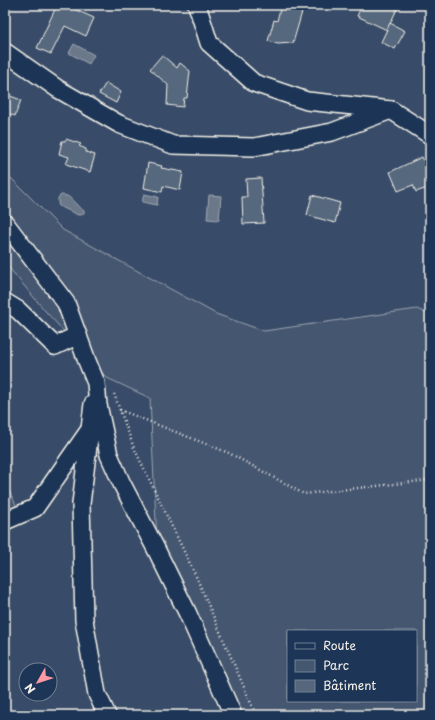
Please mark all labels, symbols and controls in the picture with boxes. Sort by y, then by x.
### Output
legend [287,630,417,702]
text: Route [323,636,356,654]
text: Parc [323,656,349,674]
north arrow [18,662,58,702]
text: Bâtiment [323,676,376,694]
text: N [20,680,39,697]

